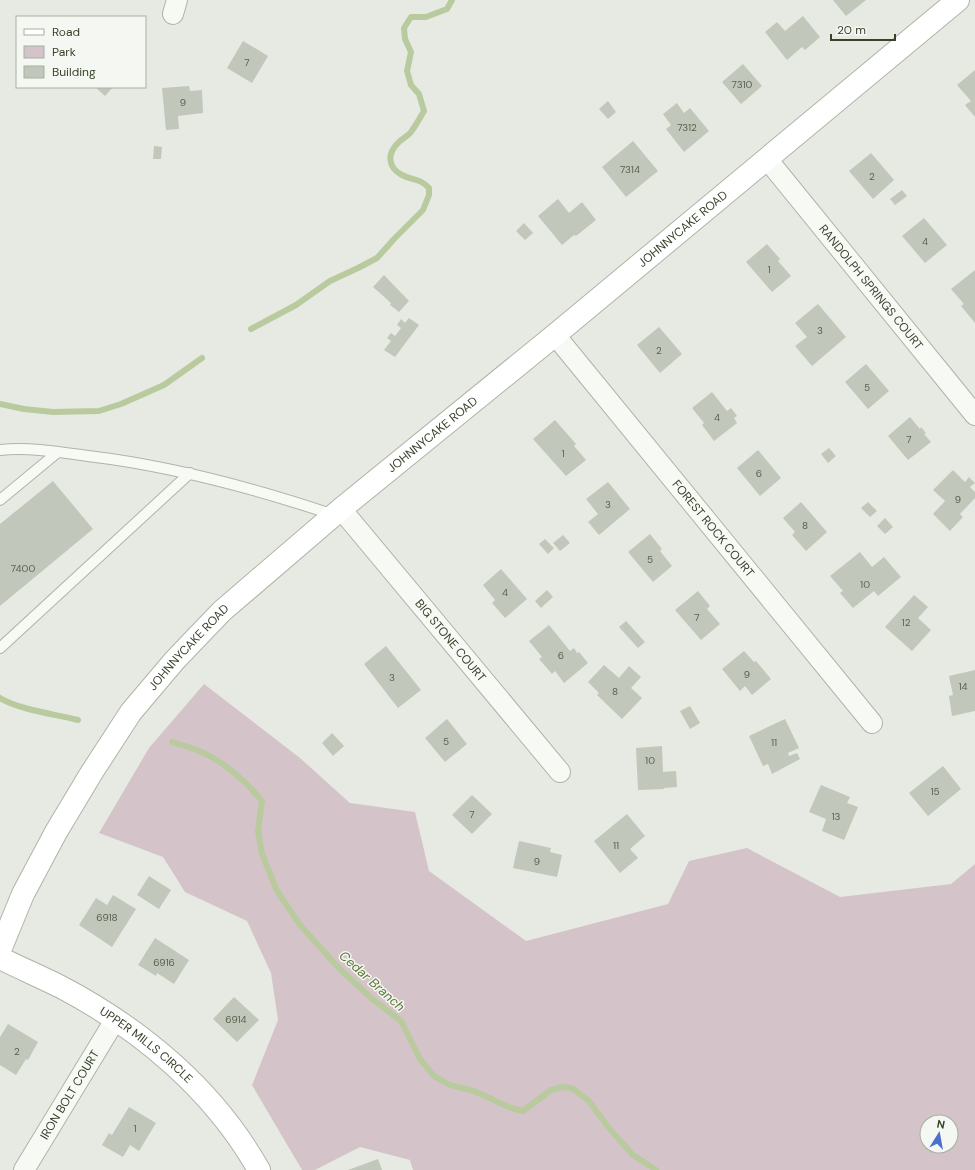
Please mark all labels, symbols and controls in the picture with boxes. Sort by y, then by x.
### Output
legend [16,16,146,88]
scale bar [831,16,895,42]
text: 20 m [837,22,866,38]
text: Road [52,24,80,40]
text: Park [52,44,76,60]
house number: 7 [244,56,250,69]
text: Building [52,64,96,80]
house number: 7310 [732,78,753,91]
house number: 9 [180,96,186,109]
house number: 7312 [677,121,697,134]
house number: 7314 [620,163,640,176]
house number: 2 [869,170,875,183]
street label: JOHNNYCAKE ROAD [635,187,731,271]
street label: RANDOLPH SPRINGS COURT [815,221,927,353]
house number: 4 [922,235,928,248]
house number: 1 [767,263,771,276]
house number: 3 [817,324,823,337]
house number: 2 [656,344,662,357]
house number: 5 [864,381,870,394]
street label: JOHNNYCAKE ROAD [384,393,481,476]
house number: 4 [714,411,720,424]
house number: 7 [906,433,912,446]
house number: 1 [561,447,565,460]
house number: 6 [756,467,762,480]
street label: FOREST ROCK COURT [669,477,758,581]
house number: 9 [955,493,961,506]
house number: 3 [605,498,611,511]
house number: 8 [802,519,808,532]
house number: 5 [647,553,653,566]
house number: 7400 [11,562,35,575]
house number: 10 [860,578,870,591]
house number: 4 [502,586,508,599]
street label: BIG STONE COURT [411,596,490,685]
street label: JOHNNYCAKE ROAD [145,601,232,694]
house number: 7 [694,611,700,624]
house number: 12 [902,616,911,629]
house number: 6 [558,649,564,662]
house number: 9 [744,668,750,681]
house number: 3 [389,671,395,684]
house number: 14 [958,680,968,693]
house number: 8 [612,685,618,698]
house number: 5 [443,735,449,748]
house number: 11 [771,736,777,749]
house number: 10 [645,754,655,767]
house number: 15 [930,785,940,798]
house number: 7 [469,808,475,821]
house number: 13 [831,810,841,823]
house number: 11 [613,839,619,852]
house number: 9 [534,855,540,868]
house number: 6918 [96,911,118,924]
water label: Cedar Branch [336,947,408,1015]
house number: 6916 [153,956,175,969]
street label: UPPER MILLS CIRCLE [97,1003,197,1087]
house number: 6914 [225,1013,247,1026]
house number: 2 [14,1045,20,1058]
street label: IRON BOLT COURT [36,1047,103,1142]
north arrow [919,1114,959,1154]
text: N [936,1117,946,1132]
house number: 1 [133,1122,137,1135]

